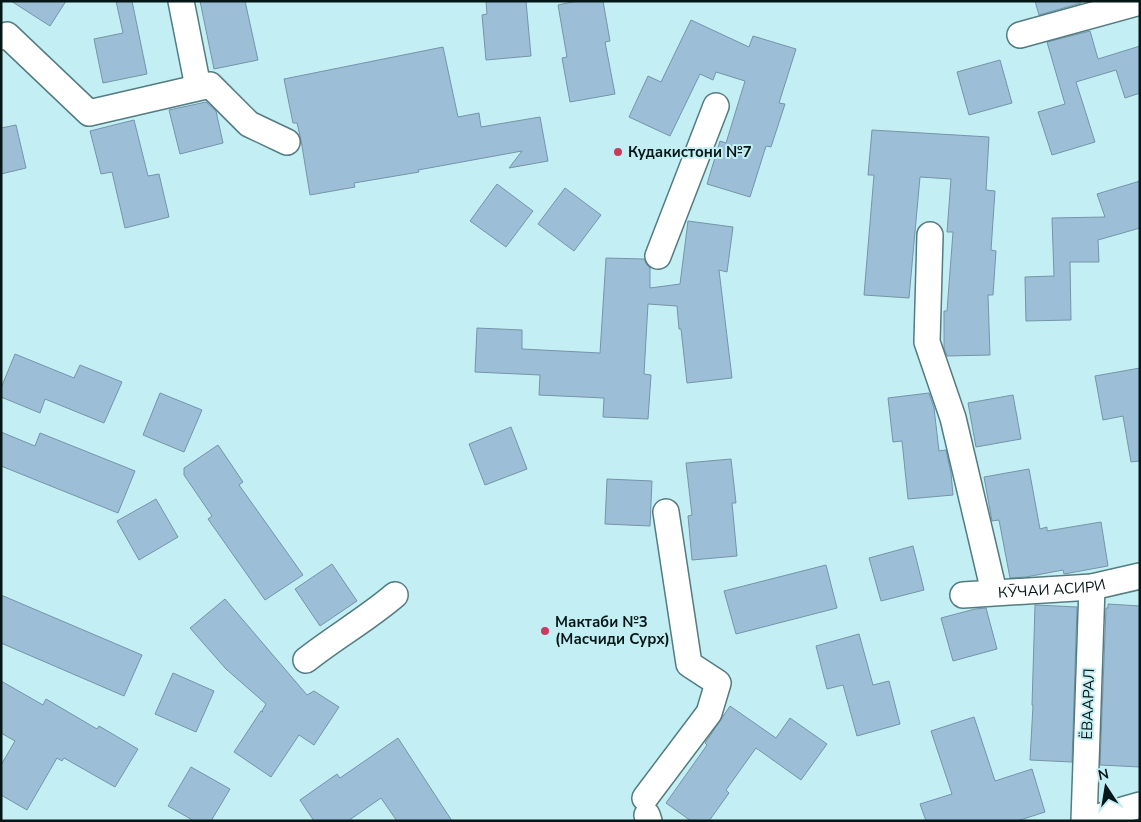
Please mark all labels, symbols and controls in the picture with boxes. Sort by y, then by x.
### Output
place label: Кудакистони №7 [628,142,752,162]
marker: Кудакистони №7 [612,146,624,158]
street label: КӮЧАИ АСИРИ [997,574,1108,603]
place label: Мактаби №3 (Масчиди Сурх) [555,612,670,649]
marker: Мактаби №3 (Масчиди Сурх) [539,625,551,637]
street label: ЁВААРАЛ [1077,668,1099,740]
north arrow [1081,762,1131,812]
text: N [1096,764,1111,785]

